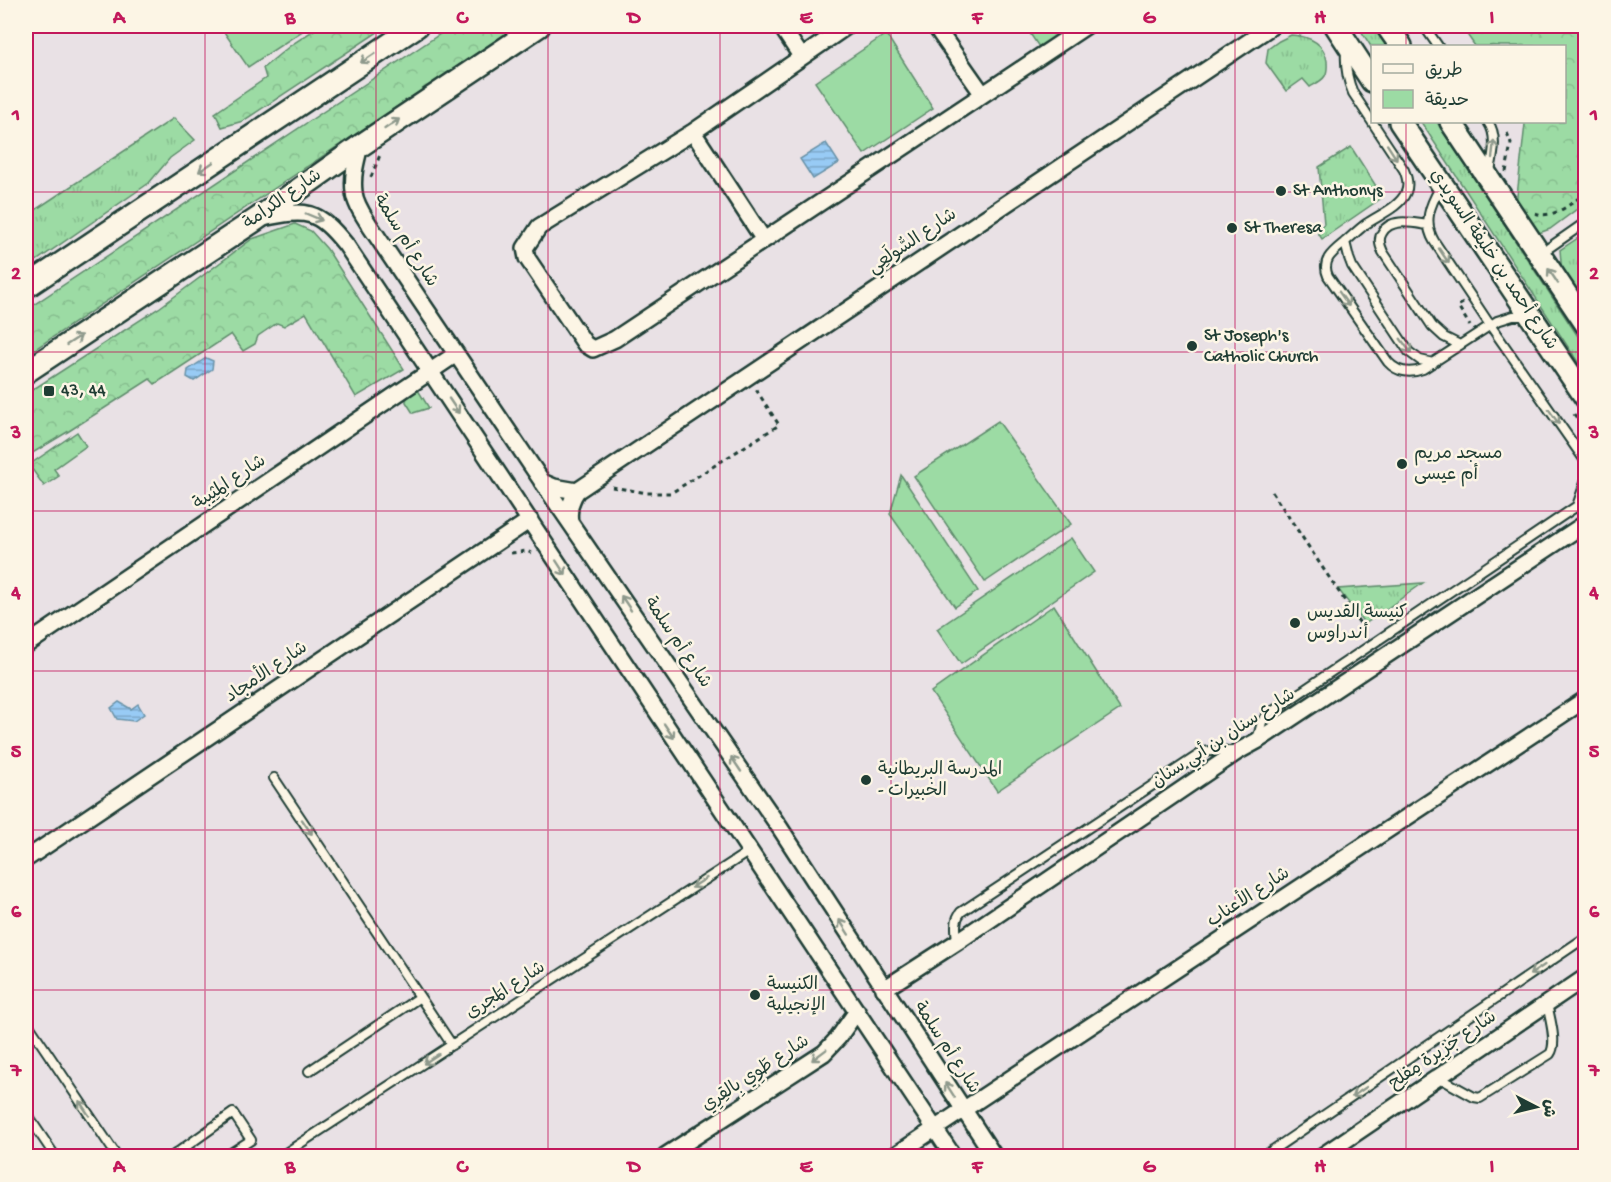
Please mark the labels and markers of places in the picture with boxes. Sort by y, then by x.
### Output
place label: St Anthonys [1293,181,1384,202]
marker: St Anthonys [1274,184,1288,198]
place label: St Theresa [1244,218,1323,239]
marker: St Theresa [1225,221,1239,235]
place label: St Joseph's Catholic Church [1204,326,1319,368]
marker: St Joseph's Catholic Church [1185,339,1199,353]
place label: 43, 44 [61,381,106,402]
marker: 43, 44 [42,384,56,398]
place label: مسجد مريم أم عيسى [1414,444,1503,487]
marker: مسجد مريم أم عيسى [1395,457,1409,471]
place label: كنيسة القديس أندراوس [1307,603,1407,645]
marker: كنيسة القديس أندراوس [1288,616,1302,630]
place label: المدرسة البريطانية - الخبيرات [878,760,1002,802]
marker: المدرسة البريطانية - الخبيرات [859,773,873,787]
place label: الكنيسة الإنجيلية [767,975,825,1017]
marker: الكنيسة الإنجيلية [748,988,762,1002]

